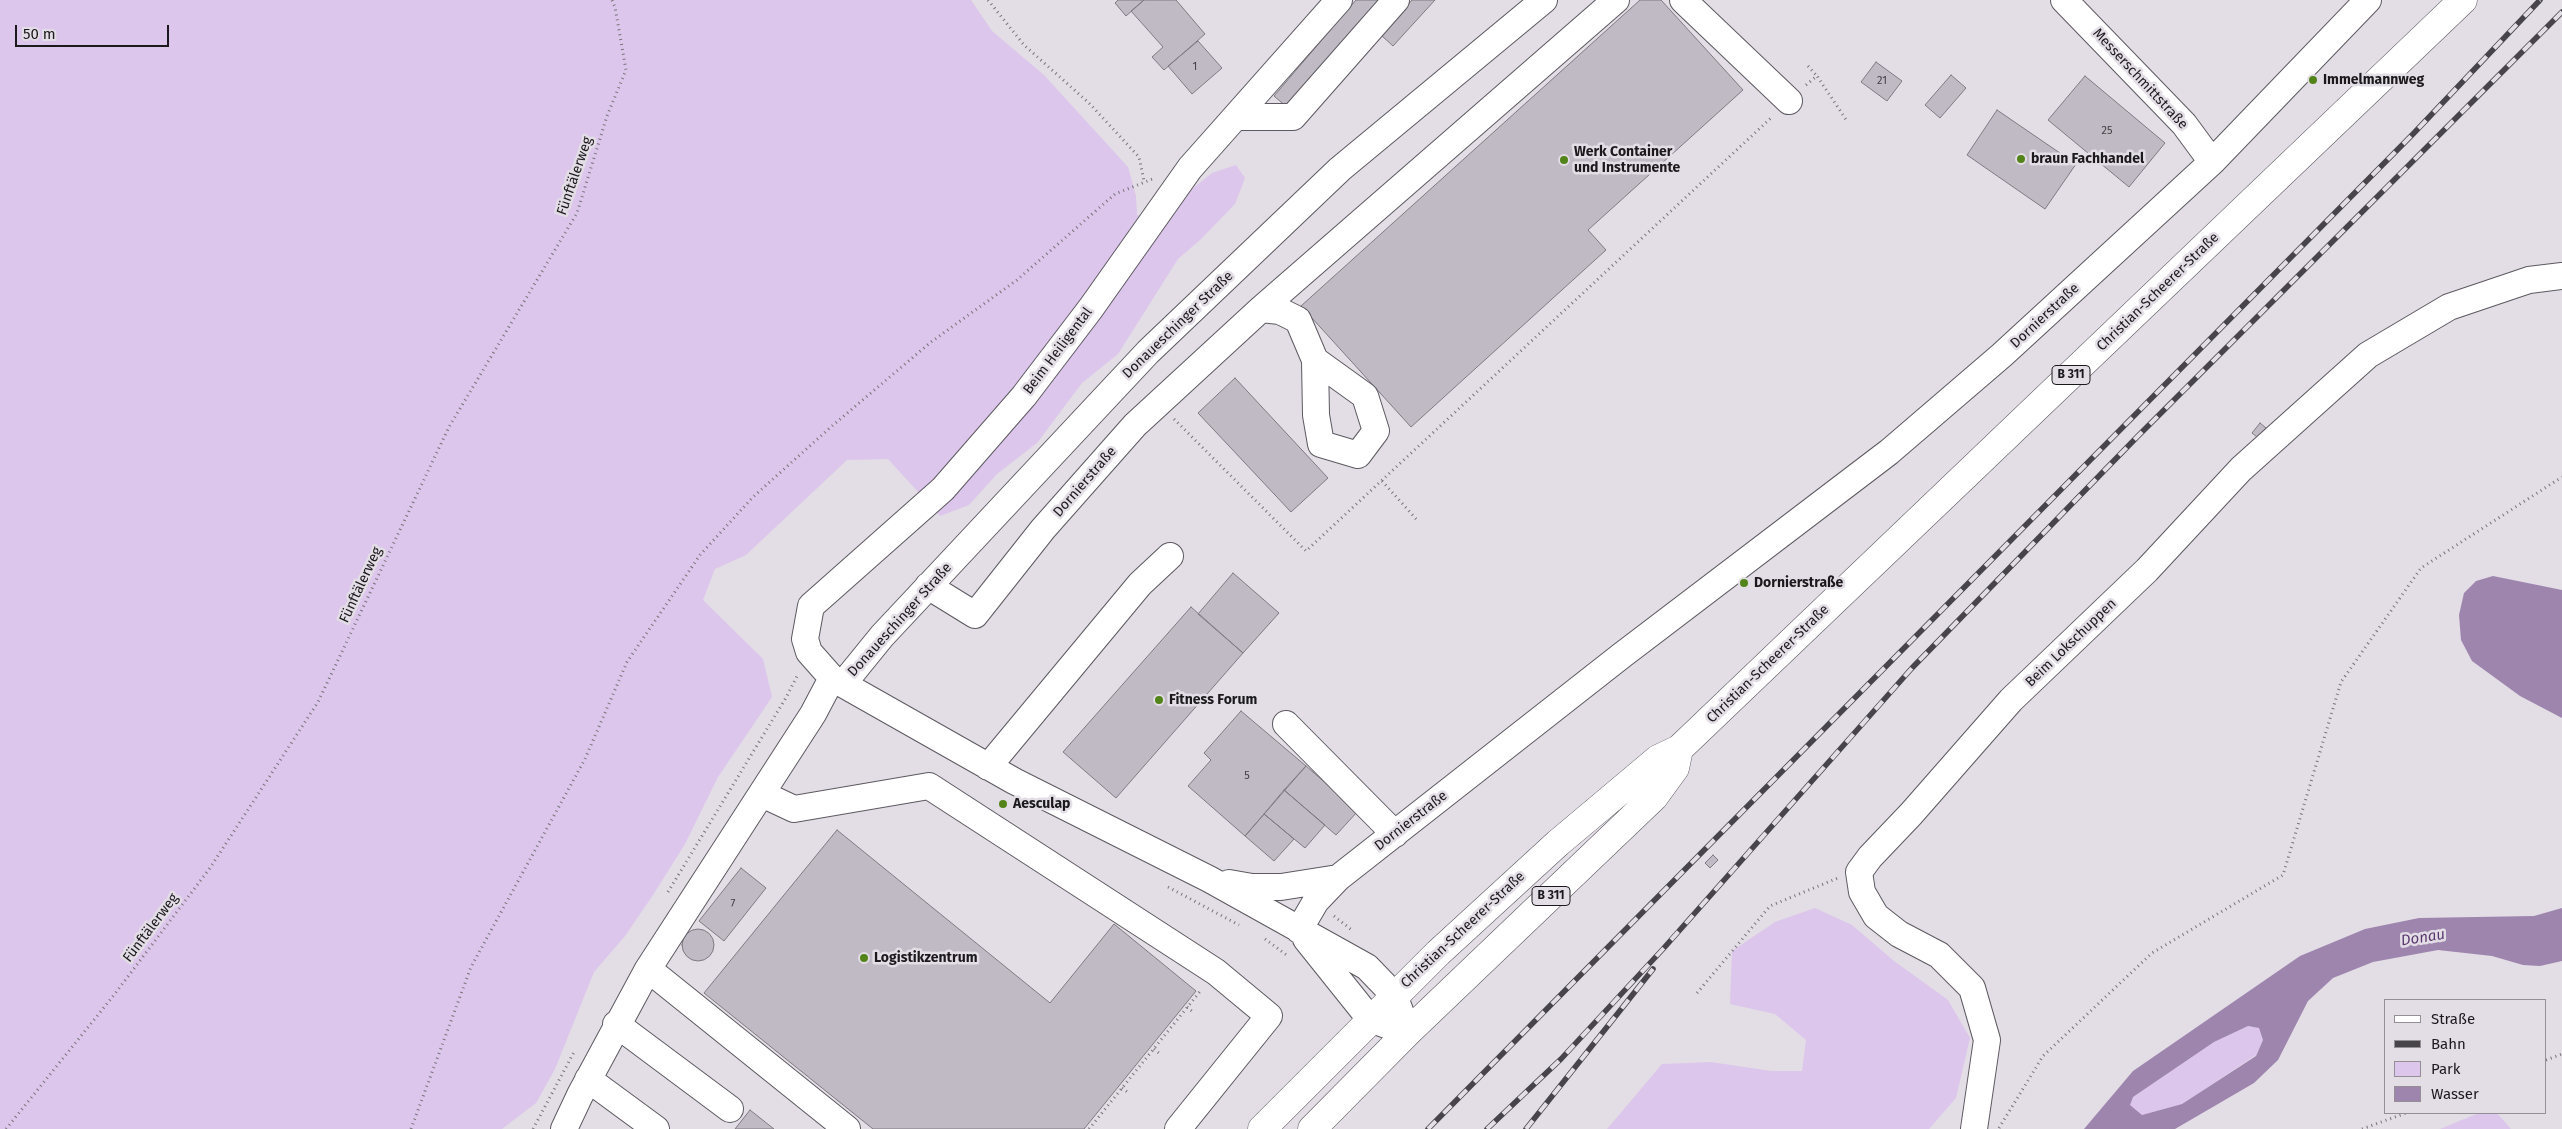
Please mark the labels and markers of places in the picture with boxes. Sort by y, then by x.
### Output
place label: Immelmannweg [2323,72,2424,88]
marker: Immelmannweg [2307,74,2319,86]
place label: Werk Container und Instrumente [1574,144,1680,176]
place label: braun Fachhandel [2031,151,2144,167]
marker: braun Fachhandel [2015,153,2027,165]
marker: Werk Container und Instrumente [1558,154,1570,166]
place label: Dornierstraße [1754,575,1843,591]
marker: Dornierstraße [1738,577,1750,589]
place label: Fitness Forum [1169,692,1257,708]
marker: Fitness Forum [1153,694,1165,706]
place label: Aesculap [1013,796,1070,812]
marker: Aesculap [997,798,1009,810]
place label: Logistikzentrum [874,950,977,966]
marker: Logistikzentrum [858,952,870,964]

